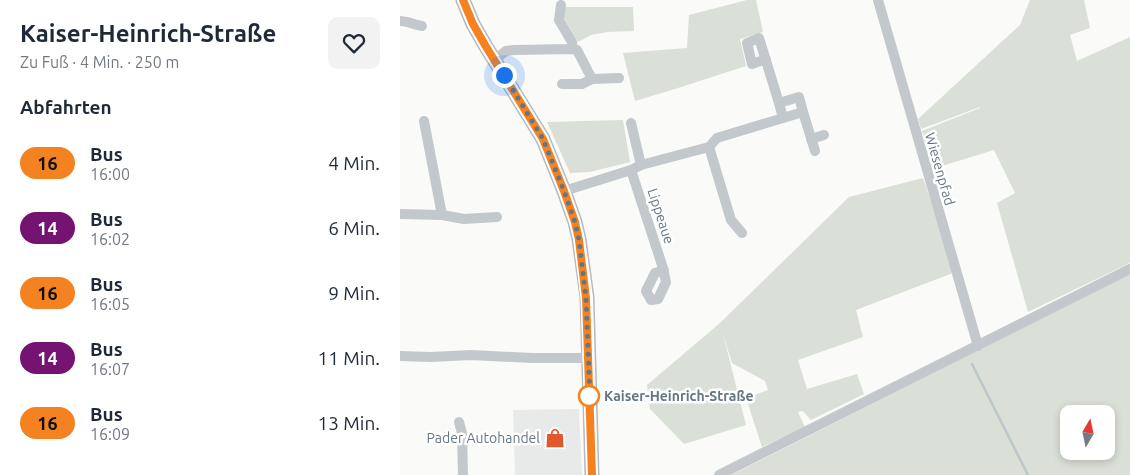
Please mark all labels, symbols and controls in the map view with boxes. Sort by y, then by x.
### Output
button: heart [328,17,380,69]
text: Kaiser-Heinrich-Straße [20,20,276,47]
text: Zu Fuß · 4 Min. · 250 m [20,53,179,71]
your location [492,63,517,88]
text: Abfahrten [20,96,112,118]
street label: Wiesenpfad [922,131,958,207]
text: Bus [90,143,123,165]
text: 4 Min. [328,152,380,174]
text: 16 [37,153,58,173]
text: 16:00 [90,165,130,183]
street label: Lippeaue [644,186,678,246]
text: Bus [90,208,123,230]
text: 6 Min. [328,217,380,239]
text: 14 [37,218,58,238]
text: 16:02 [90,230,130,248]
text: Bus [90,273,123,295]
text: 9 Min. [328,282,380,304]
text: 16 [37,283,58,303]
text: 16:05 [90,295,130,313]
text: Bus [90,338,123,360]
text: 11 Min. [318,347,380,369]
text: 14 [37,348,58,368]
text: 16:07 [90,360,130,378]
marker: Kaiser-Heinrich-Straße [578,385,600,407]
place label: Kaiser-Heinrich-Straße [604,388,754,404]
text: Bus [90,403,123,425]
north arrow [1060,405,1115,460]
map controls [1060,405,1115,460]
text: 13 Min. [318,412,380,434]
text: 16 [37,413,58,433]
text: 16:09 [90,425,130,443]
shop icon: Pader Autohandel [544,427,566,449]
place label: Pader Autohandel [427,430,540,446]

